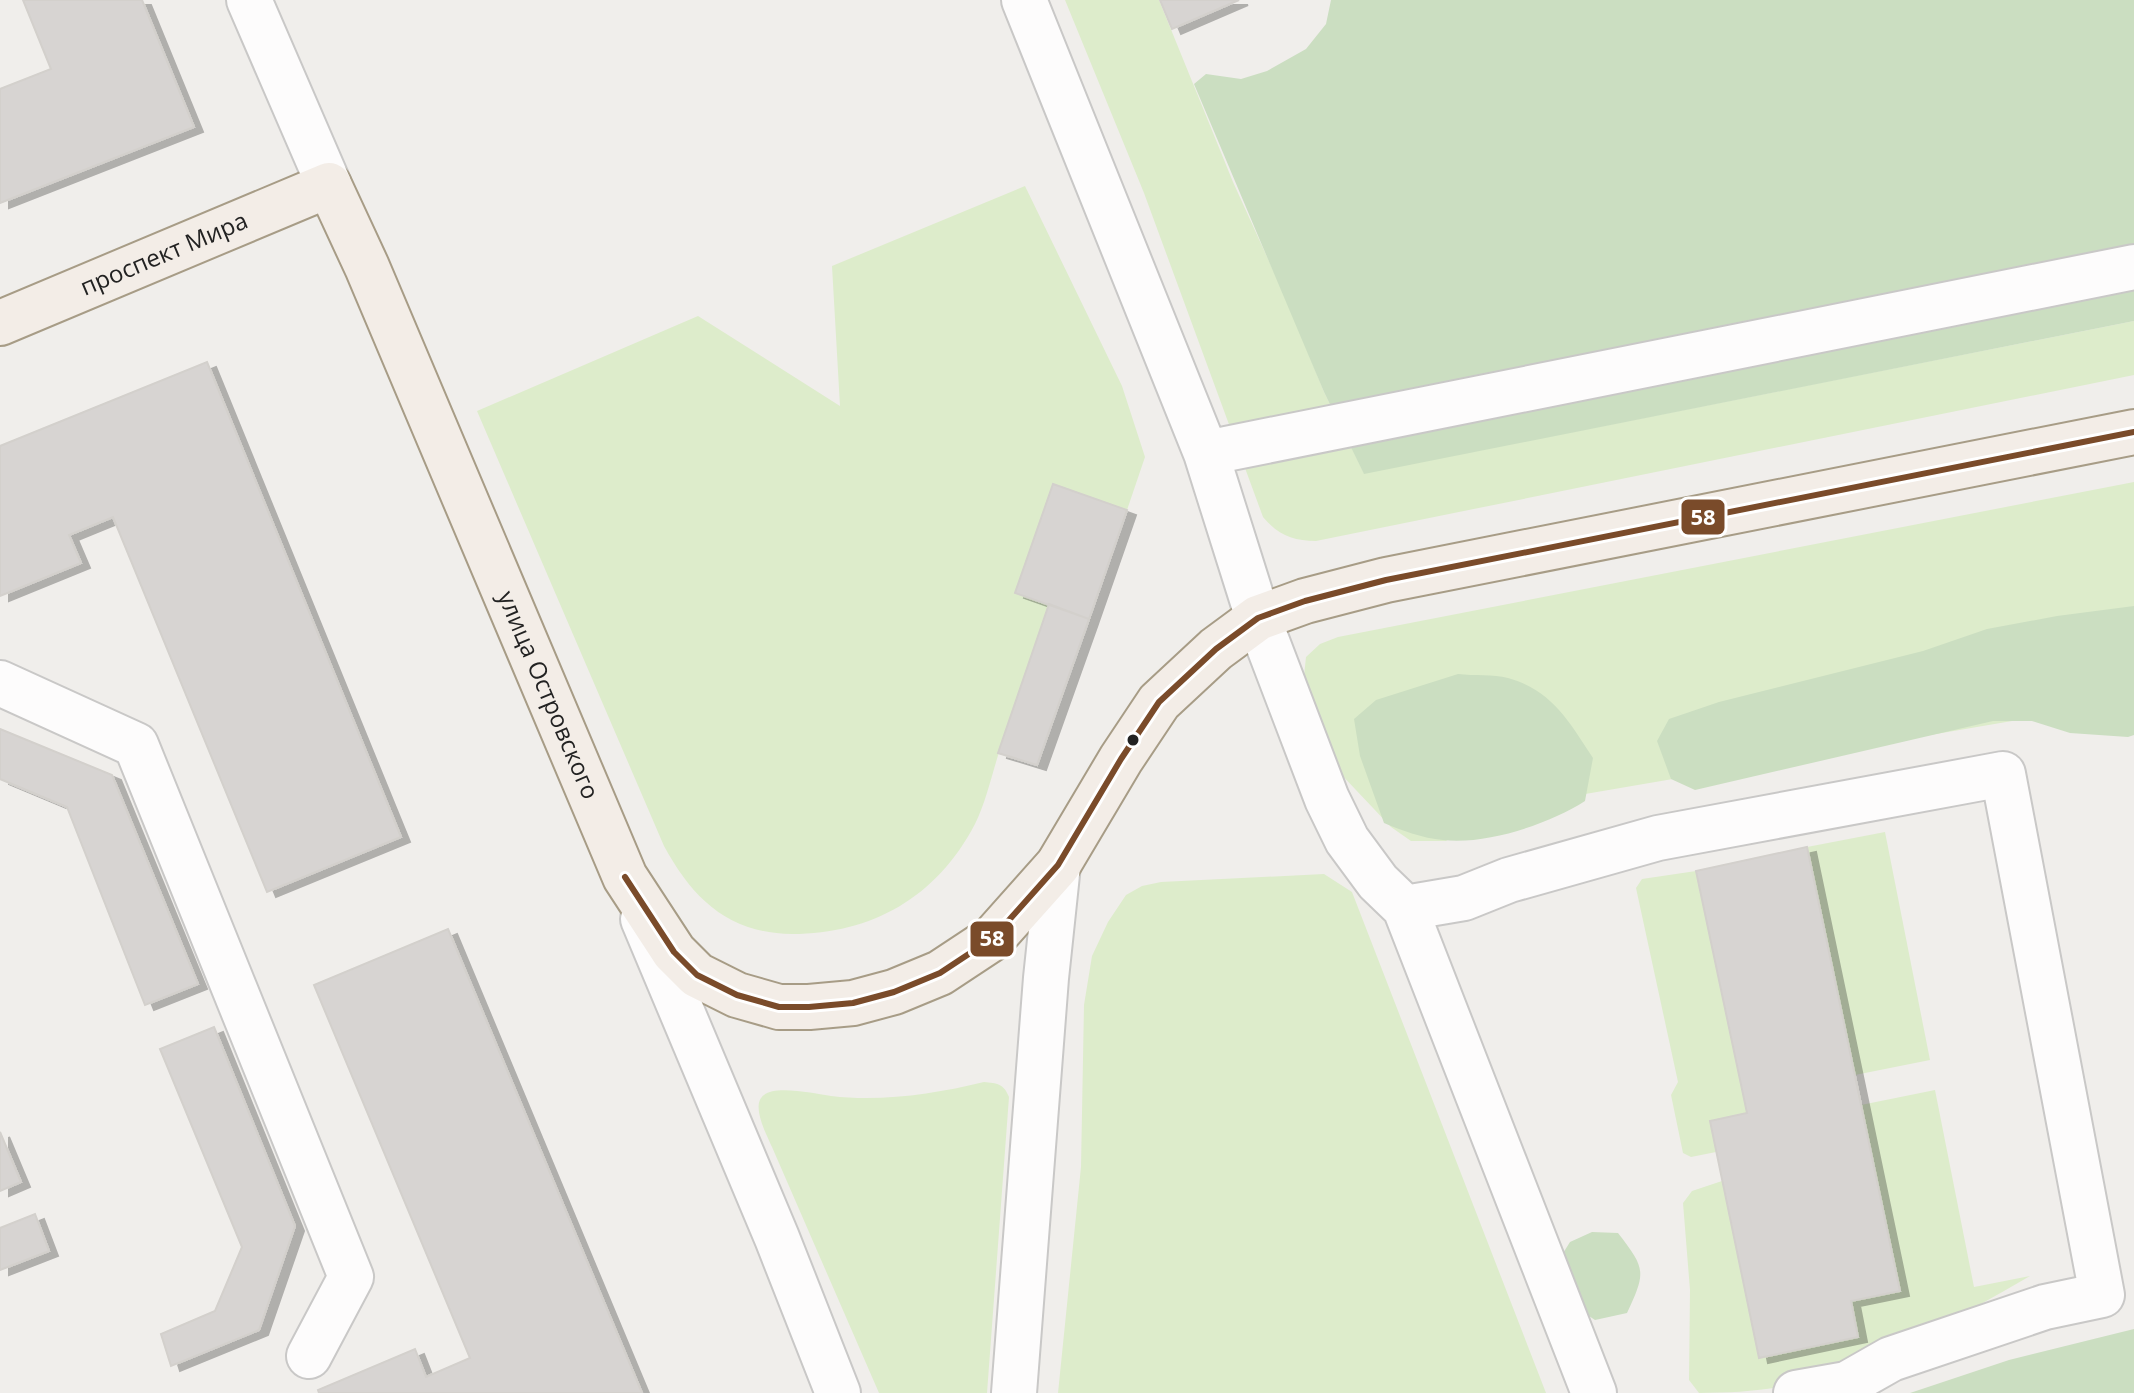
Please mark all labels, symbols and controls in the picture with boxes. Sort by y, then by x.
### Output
street label: проспект Мира [75,203,252,303]
line badge: 58 [1680,498,1726,536]
text: 58 [1690,501,1716,531]
street label: улица Островского [491,585,608,804]
unlabelled marker [1125,732,1141,748]
line badge: 58 [969,920,1015,958]
text: 58 [979,922,1005,952]

